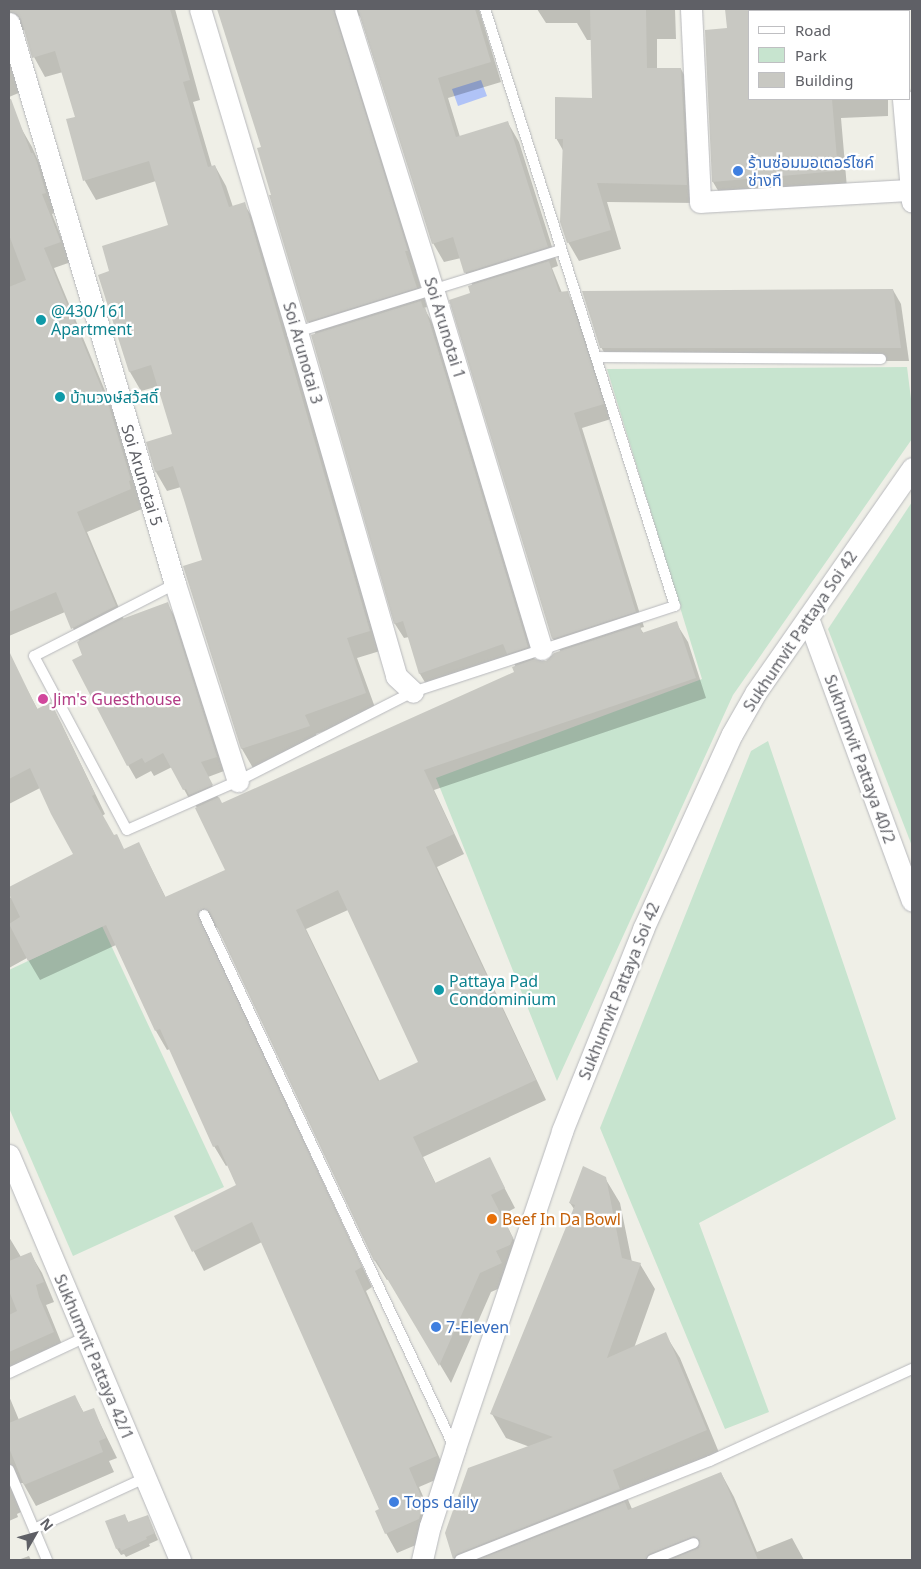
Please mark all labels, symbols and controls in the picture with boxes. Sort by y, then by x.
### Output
legend [748,10,911,100]
text: Road [795,20,831,40]
text: Park [795,45,827,65]
text: Building [795,70,853,90]
place label: ร้านซ่อมมอเตอร์ไซค์ ช่างที [748,152,874,190]
marker: ร้านซ่อมมอเตอร์ไซค์ ช่างที [732,165,744,177]
street label: Soi Arunotai 1 [420,275,470,381]
street label: Soi Arunotai 3 [279,300,327,406]
place label: @430/161 Apartment [51,301,132,339]
marker: @430/161 Apartment [35,314,47,326]
place label: บ้านวงษ์สว้สดิ์ [70,387,159,407]
marker: บ้านวงษ์สว้สดิ์ [54,391,66,403]
street label: Soi Arunotai 5 [117,422,167,528]
street label: Sukhumvit Pattaya Soi 42 [739,547,861,715]
street label: Sukhumvit Pattaya 40/2 [821,672,899,846]
place label: Jim's Guesthouse [53,689,181,709]
marker: Jim's Guesthouse [37,693,49,705]
street label: Sukhumvit Pattaya Soi 42 [575,899,663,1083]
place label: Pattaya Pad Condominium [449,971,556,1009]
marker: Pattaya Pad Condominium [433,984,445,996]
place label: Beef In Da Bowl [502,1209,621,1229]
marker: Beef In Da Bowl [486,1213,498,1225]
street label: Sukhumvit Pattaya 42/1 [50,1271,138,1443]
place label: 7-Eleven [446,1317,509,1337]
marker: 7-Eleven [430,1321,442,1333]
place label: Tops daily [404,1492,478,1512]
marker: Tops daily [388,1496,400,1508]
north arrow [10,1509,60,1559]
text: N [36,1514,58,1535]

